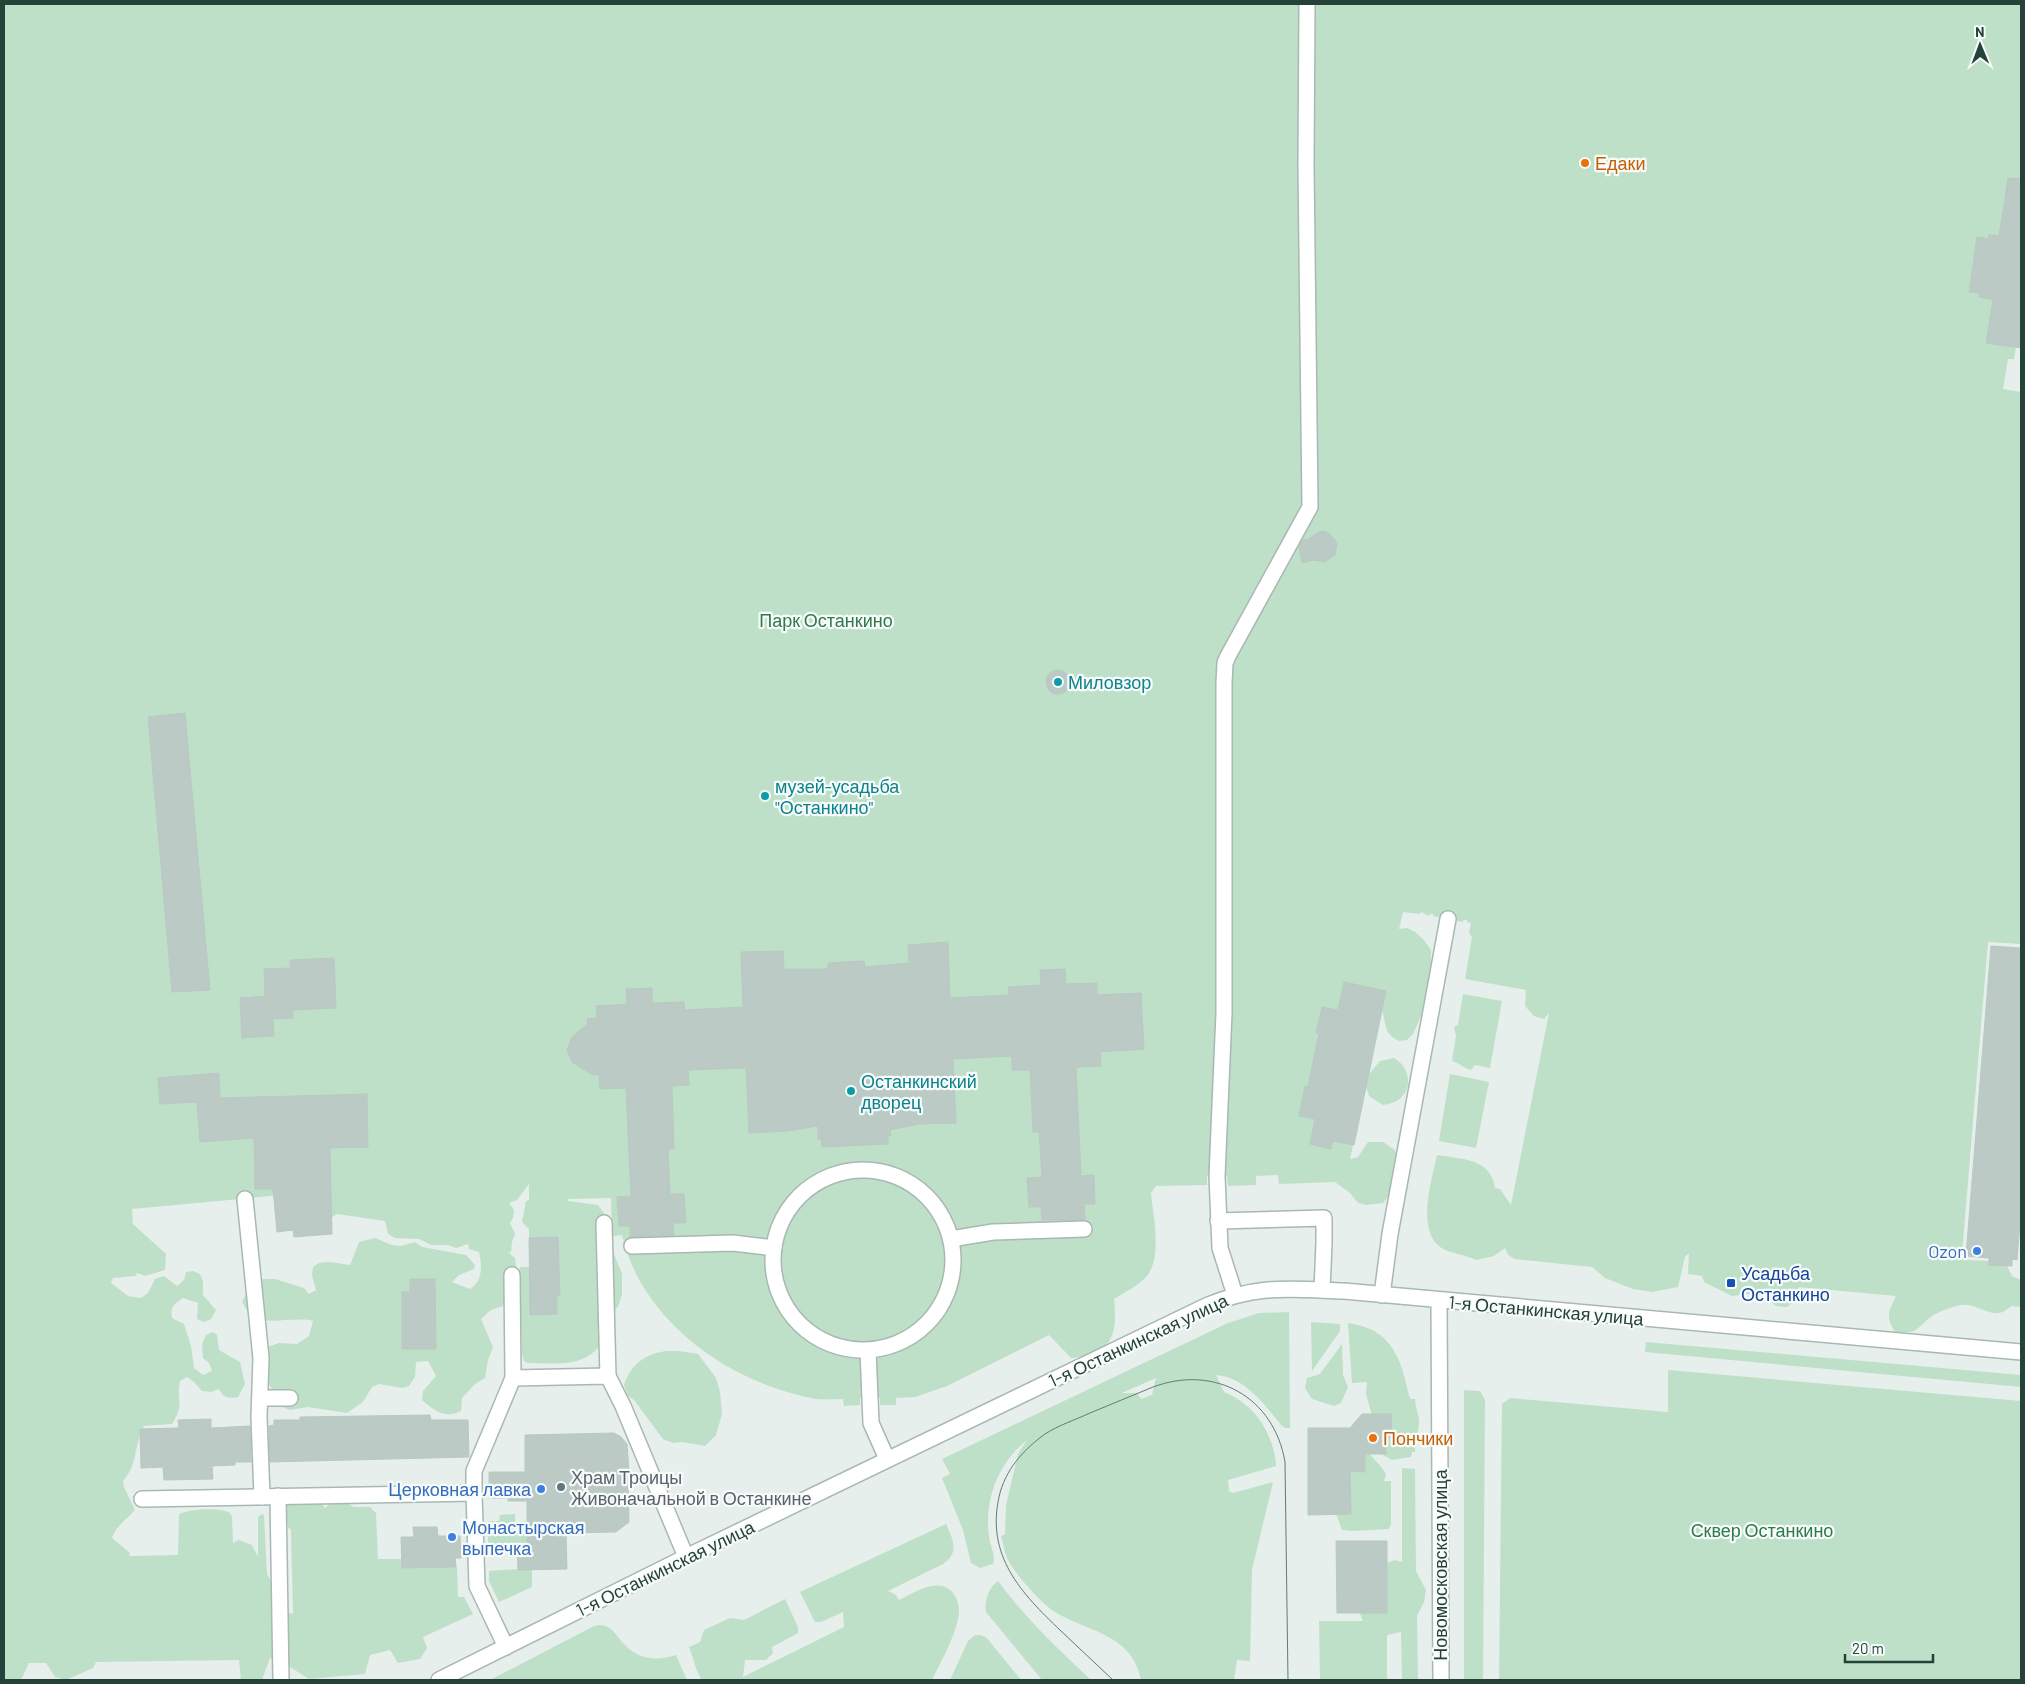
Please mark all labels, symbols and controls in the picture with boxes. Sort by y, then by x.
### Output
north arrow [1955,20,2005,70]
text: N [1975,23,1985,40]
place label: Едаки [1595,152,1645,174]
marker: Едаки [1579,157,1591,169]
park label: Парк Останкино [759,609,893,631]
place label: Миловзор [1068,671,1151,693]
marker: Миловзор [1052,676,1064,688]
place label: музей-усадьба "Останкино" [775,775,900,818]
marker: музей-усадьба "Останкино" [759,790,771,802]
place label: Останкинский дворец [861,1070,977,1113]
marker: Останкинский дворец [845,1085,857,1097]
place label: Ozon [1928,1240,1967,1262]
marker: Ozon [1971,1245,1983,1257]
place label: Усадьба Останкино [1741,1262,1830,1305]
marker: Усадьба Останкино [1725,1277,1737,1289]
street label: 1-я Останкинская улица [1045,1288,1232,1391]
street label: 1-я Останкинская улица [1448,1291,1645,1330]
place label: Пончики [1383,1427,1453,1449]
marker: Пончики [1367,1432,1379,1444]
place label: Храм Троицы Живоначальной в Останкине [571,1466,812,1509]
street label: Новомосковская улица [1429,1468,1451,1661]
place label: Церковная лавка [388,1478,532,1500]
marker: Храм Троицы Живоначальной в Останкине [555,1481,567,1493]
marker: Церковная лавка [535,1483,547,1495]
street label: 1-я Останкинская улица [572,1515,759,1621]
place label: Монастырская выпечка [462,1516,584,1559]
park label: Сквер Останкино [1691,1519,1833,1541]
marker: Монастырская выпечка [446,1531,458,1543]
scale bar [1845,1632,1932,1664]
text: 20 m [1852,1639,1884,1657]

